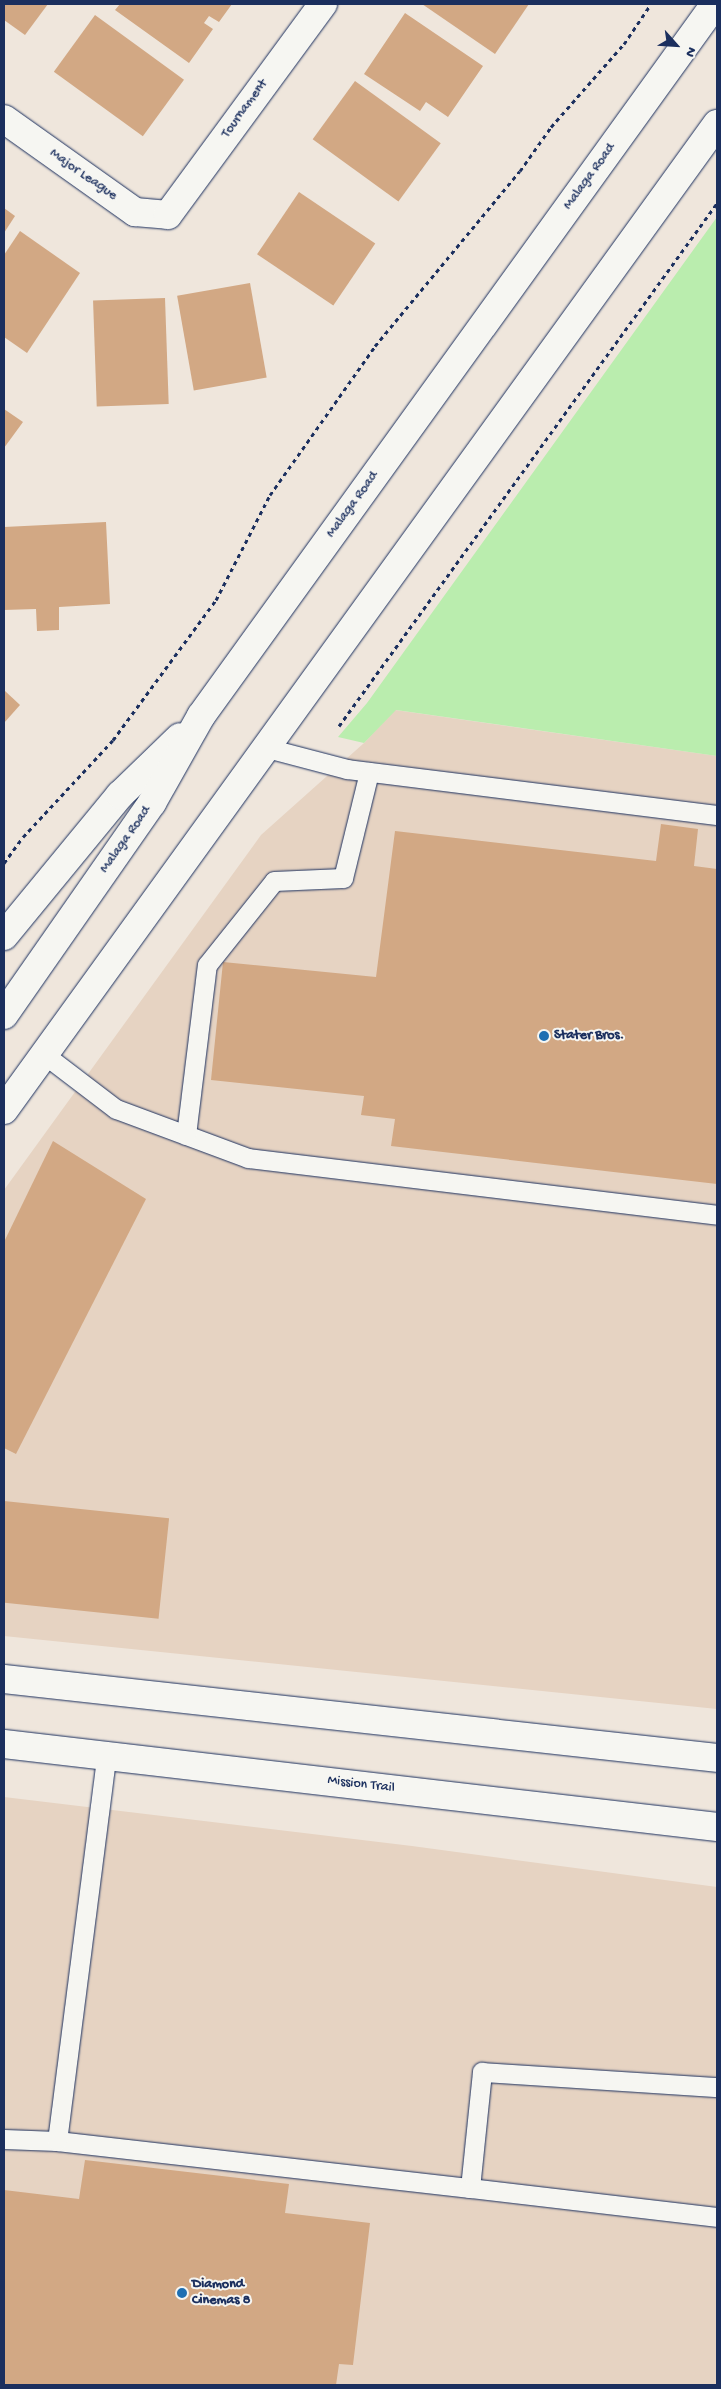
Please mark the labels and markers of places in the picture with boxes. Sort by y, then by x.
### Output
place label: Stater Bros. [554,1028,624,1044]
marker: Stater Bros. [538,1030,550,1042]
place label: Diamond Cinemas 8 [192,2277,250,2310]
marker: Diamond Cinemas 8 [176,2287,188,2299]

